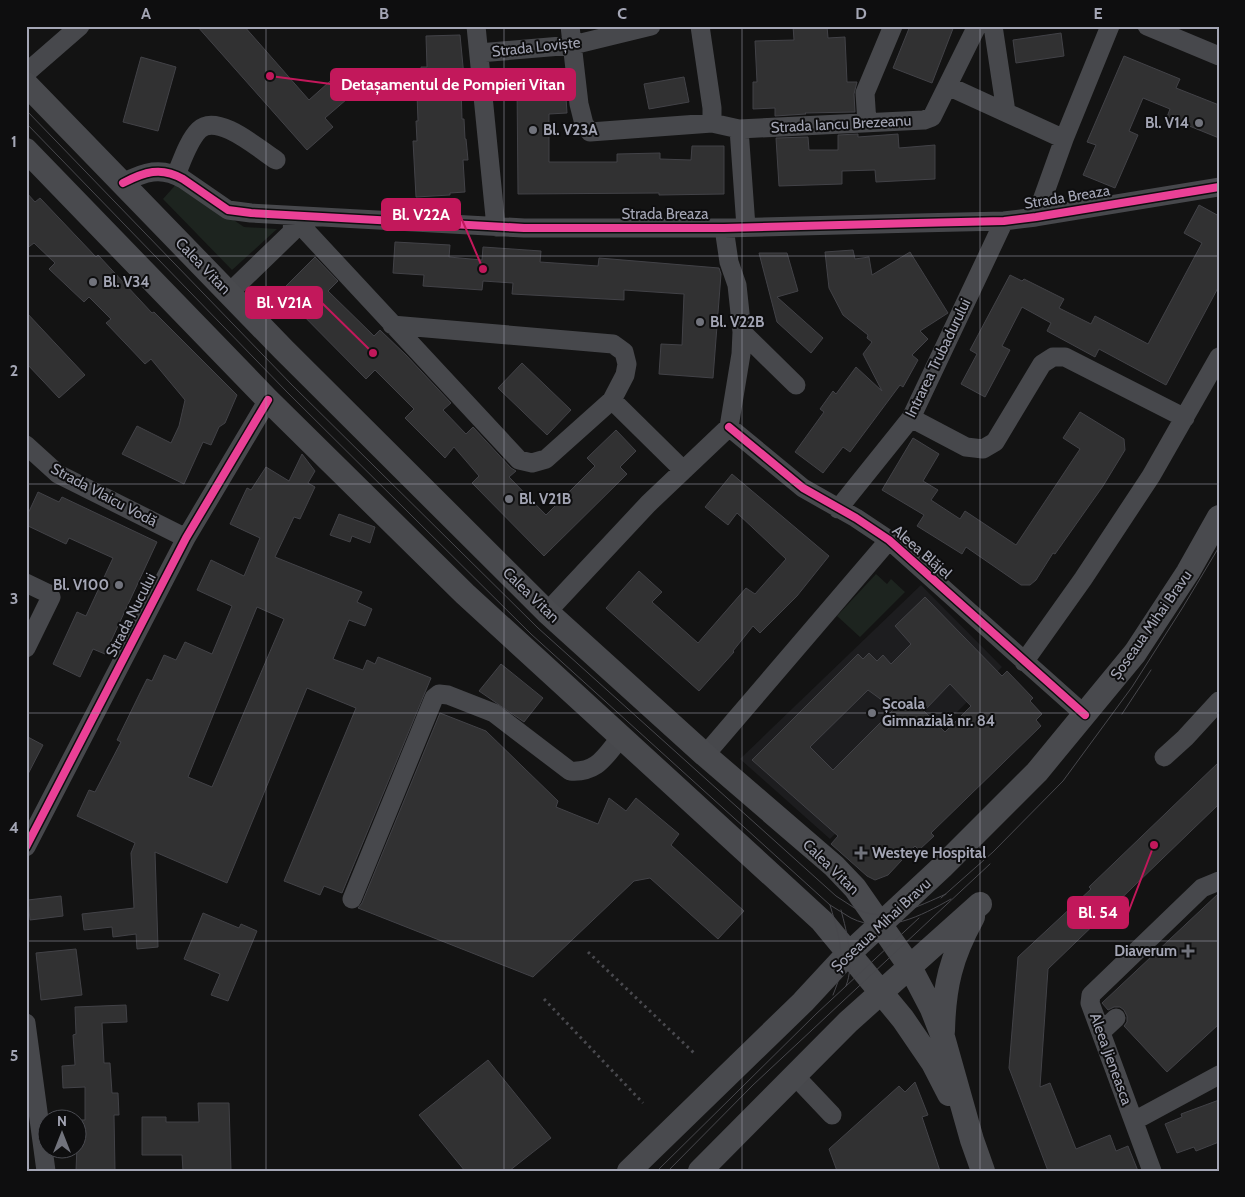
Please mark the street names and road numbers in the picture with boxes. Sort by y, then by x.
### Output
street label: Strada Loviște [491,33,582,62]
street label: Strada Iancu Brezeanu [770,111,912,137]
street label: Strada Breaza [1023,181,1112,213]
street label: Strada Breaza [622,205,709,223]
street label: Calea Vitan [172,234,234,298]
street label: Intrarea Trubadurului [901,296,975,420]
street label: Strada Vlaicu Vodă [48,459,161,531]
street label: Aleea Blăjel [889,521,956,583]
street label: Calea Vitan [499,564,563,626]
street label: Șoseaua Mihai Bravu [1107,567,1196,684]
street label: Strada Nucului [102,570,160,660]
street label: Calea Vitan [799,836,863,898]
street label: Șoseaua Mihai Bravu [828,874,935,976]
street label: Aleea Jieneasca [1086,1011,1136,1108]

